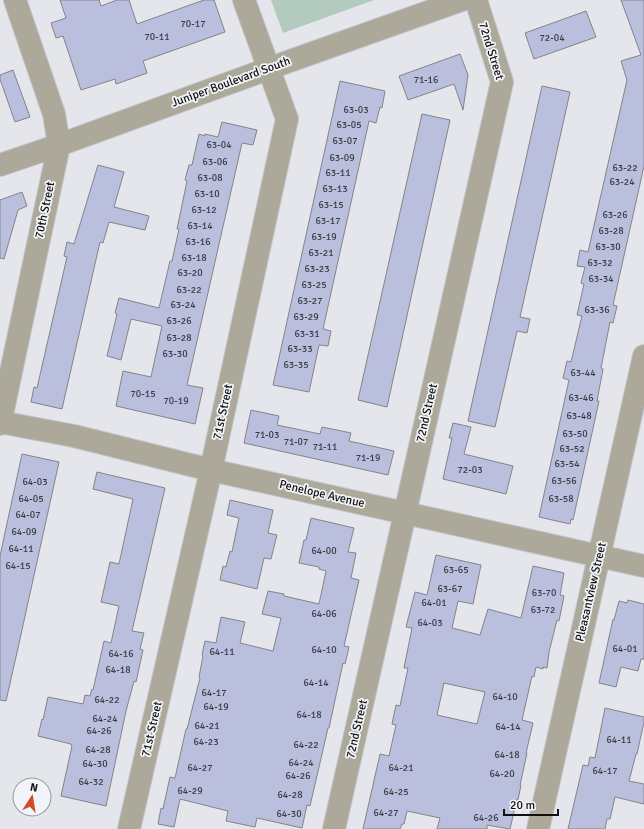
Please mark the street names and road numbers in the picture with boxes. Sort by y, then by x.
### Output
street label: 72nd Street [475,20,507,82]
street label: Juniper Boulevard South [169,53,293,111]
street label: 70th Street [32,180,58,240]
street label: 72nd Street [413,382,441,444]
street label: 71st Street [210,383,236,441]
street label: Penelope Avenue [278,477,366,511]
street label: Pleasantview Street [572,541,610,643]
street label: 72nd Street [343,698,371,760]
street label: 71st Street [138,700,166,758]

